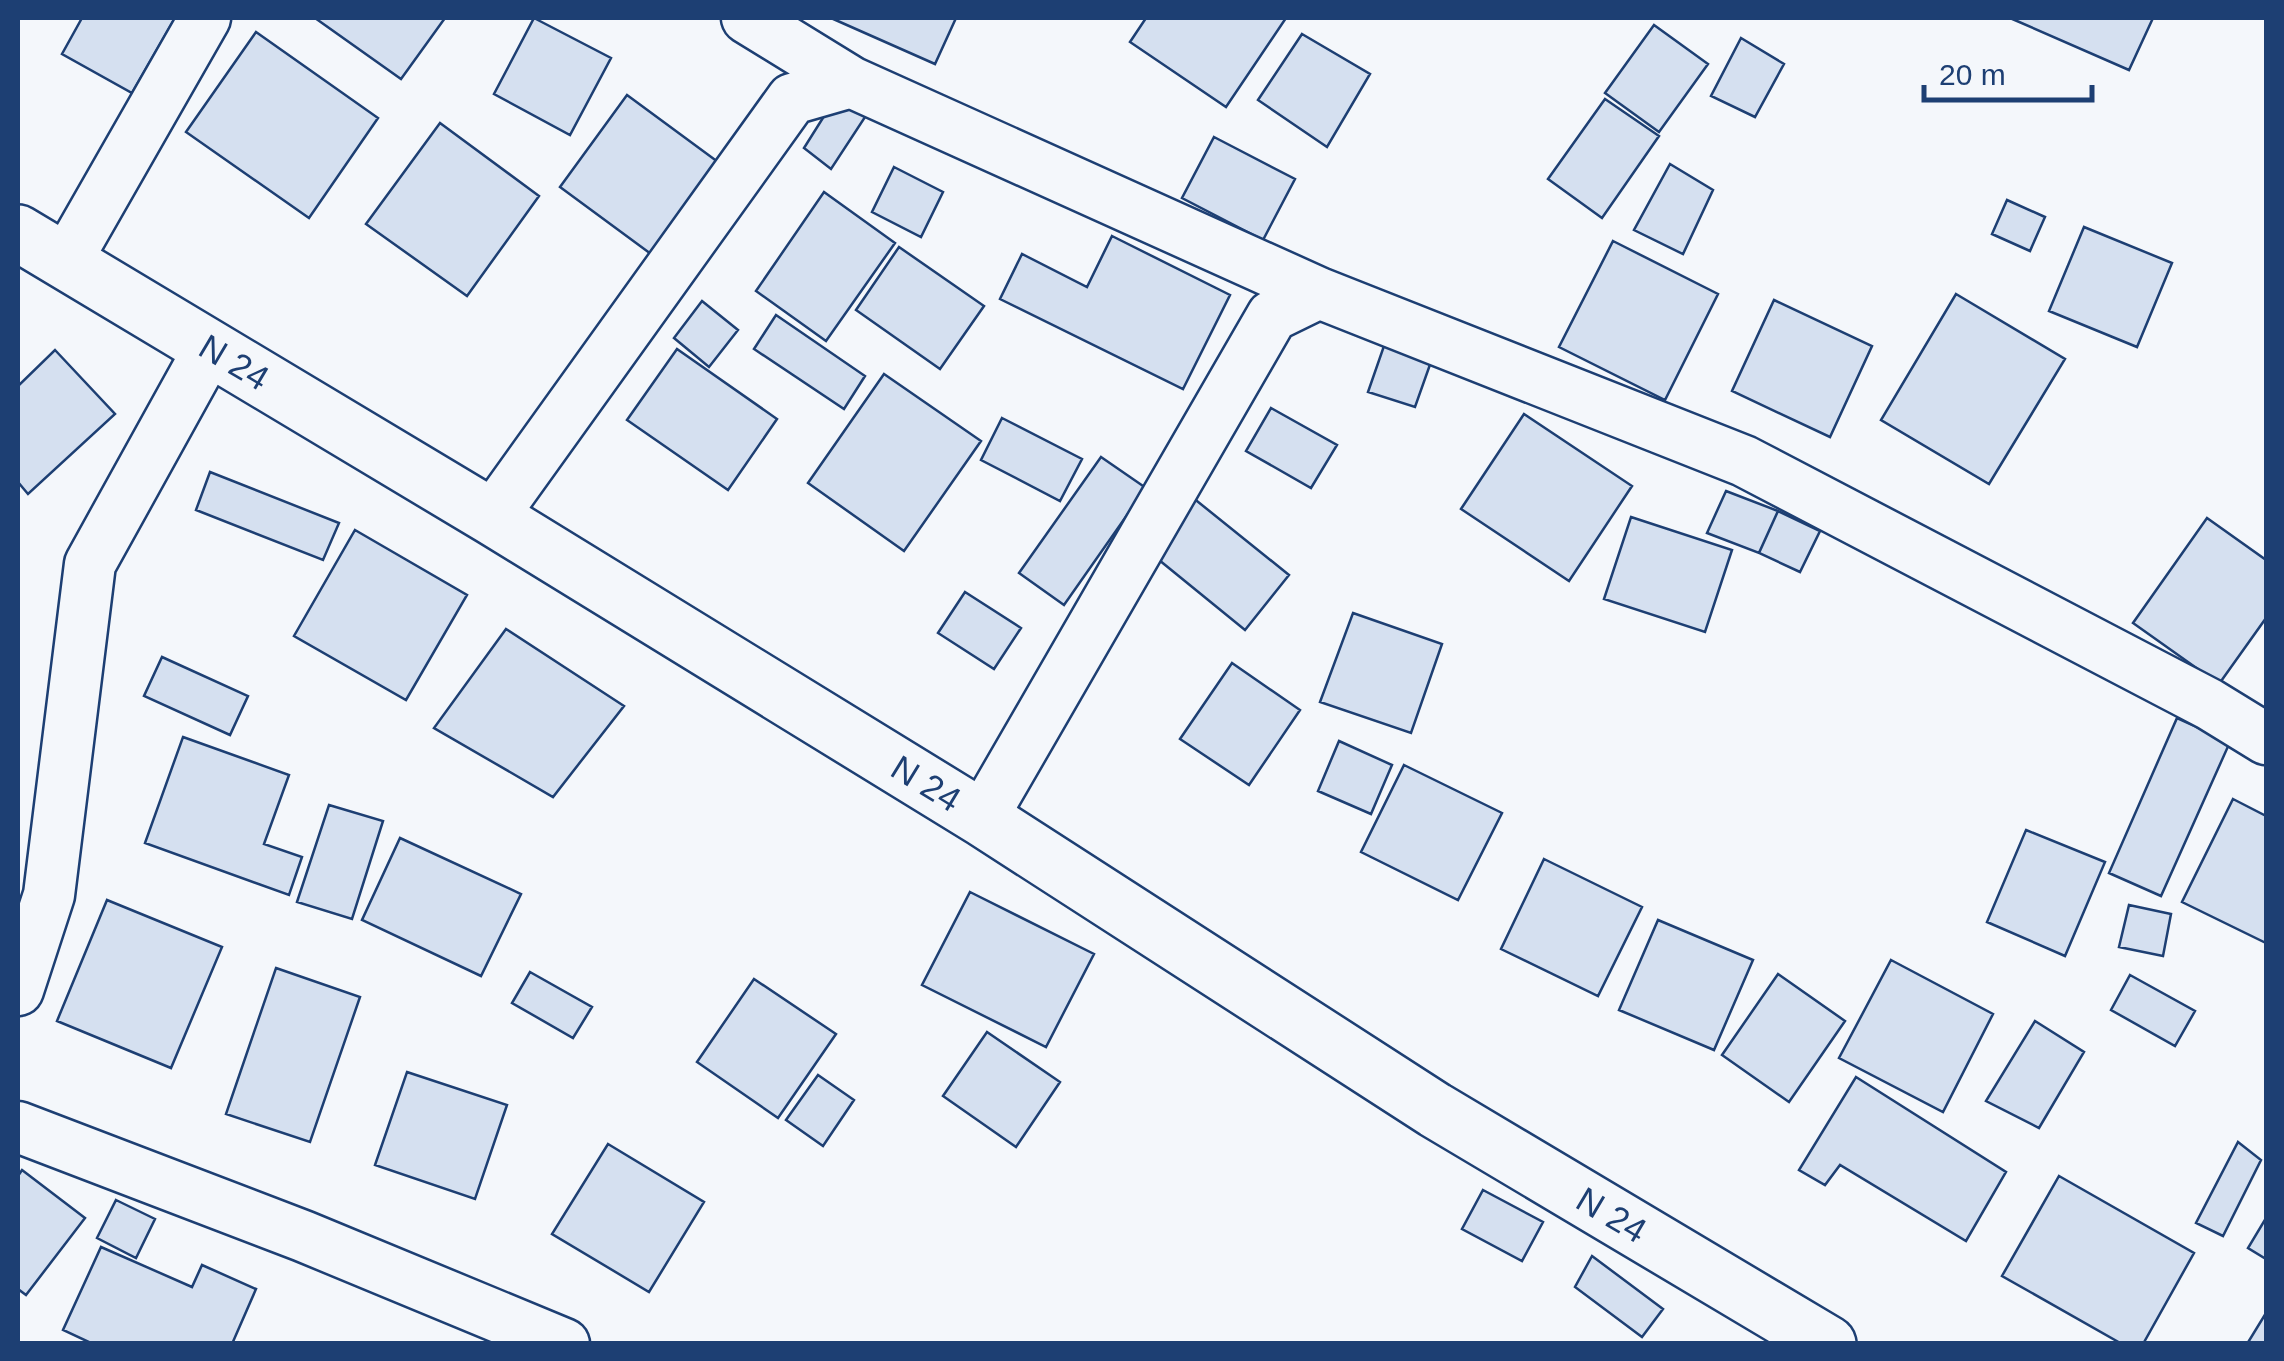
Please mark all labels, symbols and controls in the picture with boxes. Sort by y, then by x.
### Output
scale bar [1924,40,2092,102]
text: 20 m [1939,58,2006,91]
street label: N 24 [193,326,276,398]
street label: N 24 [885,747,968,819]
street label: N 24 [1570,1179,1653,1250]

